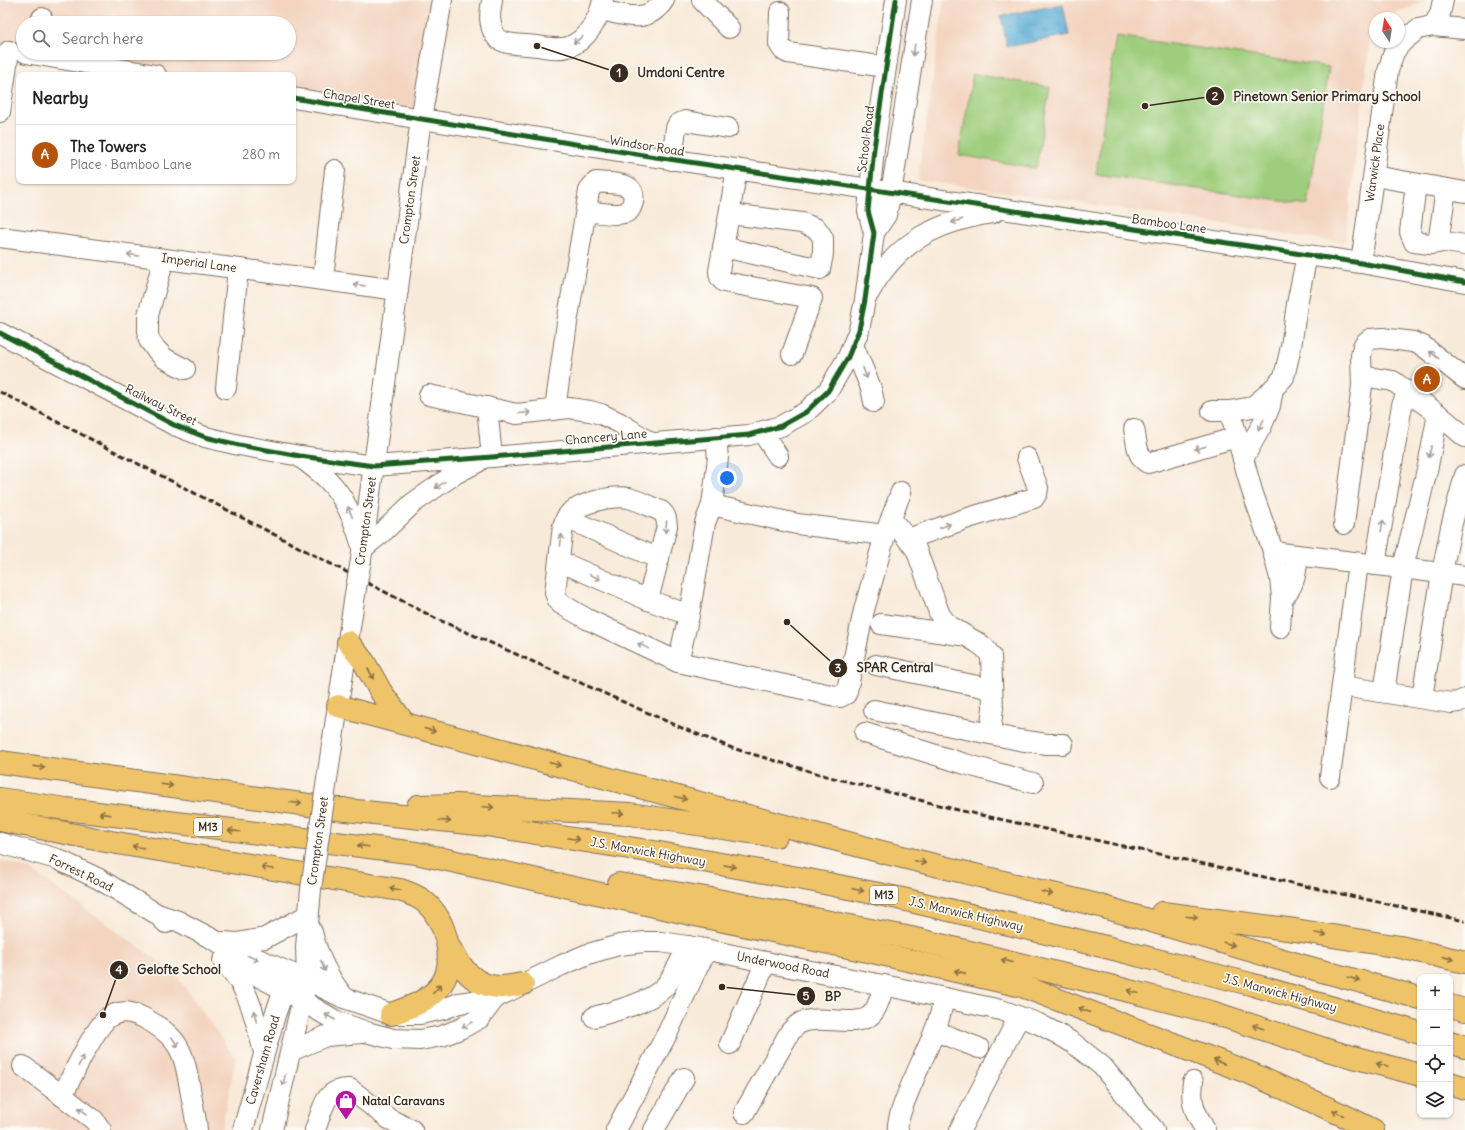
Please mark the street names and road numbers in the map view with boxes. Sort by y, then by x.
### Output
street label: Chapel Street [322,85,396,112]
street label: School Road [854,105,877,173]
street label: Warwick Place [1362,123,1387,203]
street label: Windsor Road [609,132,686,159]
street label: Crompton Street [396,155,423,245]
street label: Bamboo Lane [1131,211,1207,236]
street label: Imperial Lane [161,250,238,275]
street label: Railway Street [123,381,199,428]
street label: Chancery Lane [564,425,648,448]
street label: Crompton Street [352,476,379,566]
street label: Crompton Street [304,796,331,886]
road number: M13 [194,818,222,836]
street label: J.S. Marwick Highway [589,834,707,869]
street label: Forrest Road [47,851,116,895]
road number: M13 [870,886,898,904]
street label: J.S. Marwick Highway [907,893,1025,934]
street label: Underwood Road [735,948,831,981]
street label: J.S. Marwick Highway [1222,970,1339,1015]
street label: Caversham Road [243,1013,282,1106]

